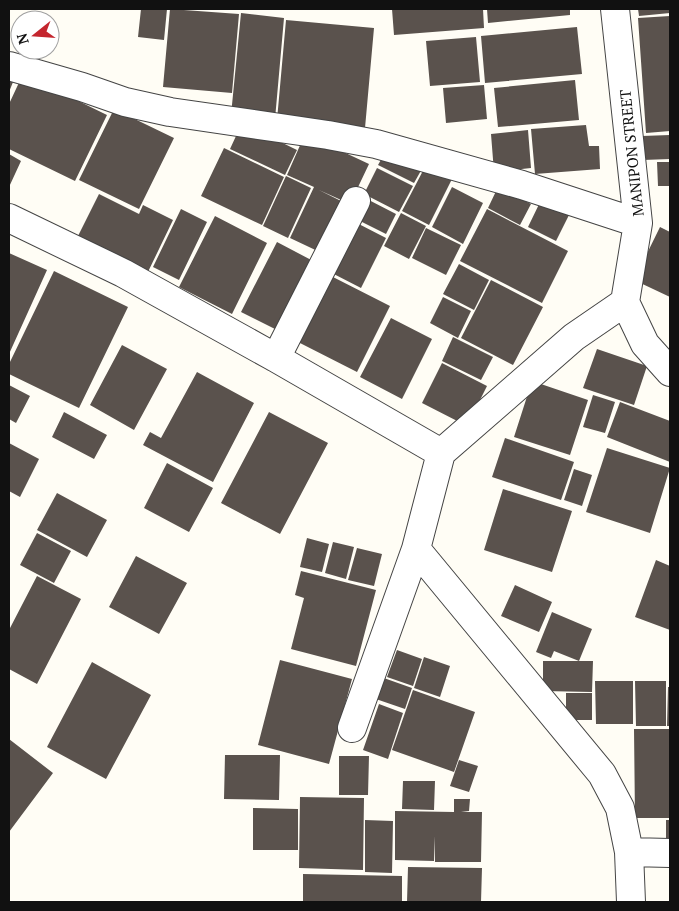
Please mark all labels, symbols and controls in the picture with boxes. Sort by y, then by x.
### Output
north arrow [10,10,60,60]
text: N [11,31,33,47]
street label: MANIPON STREET [614,89,648,217]

